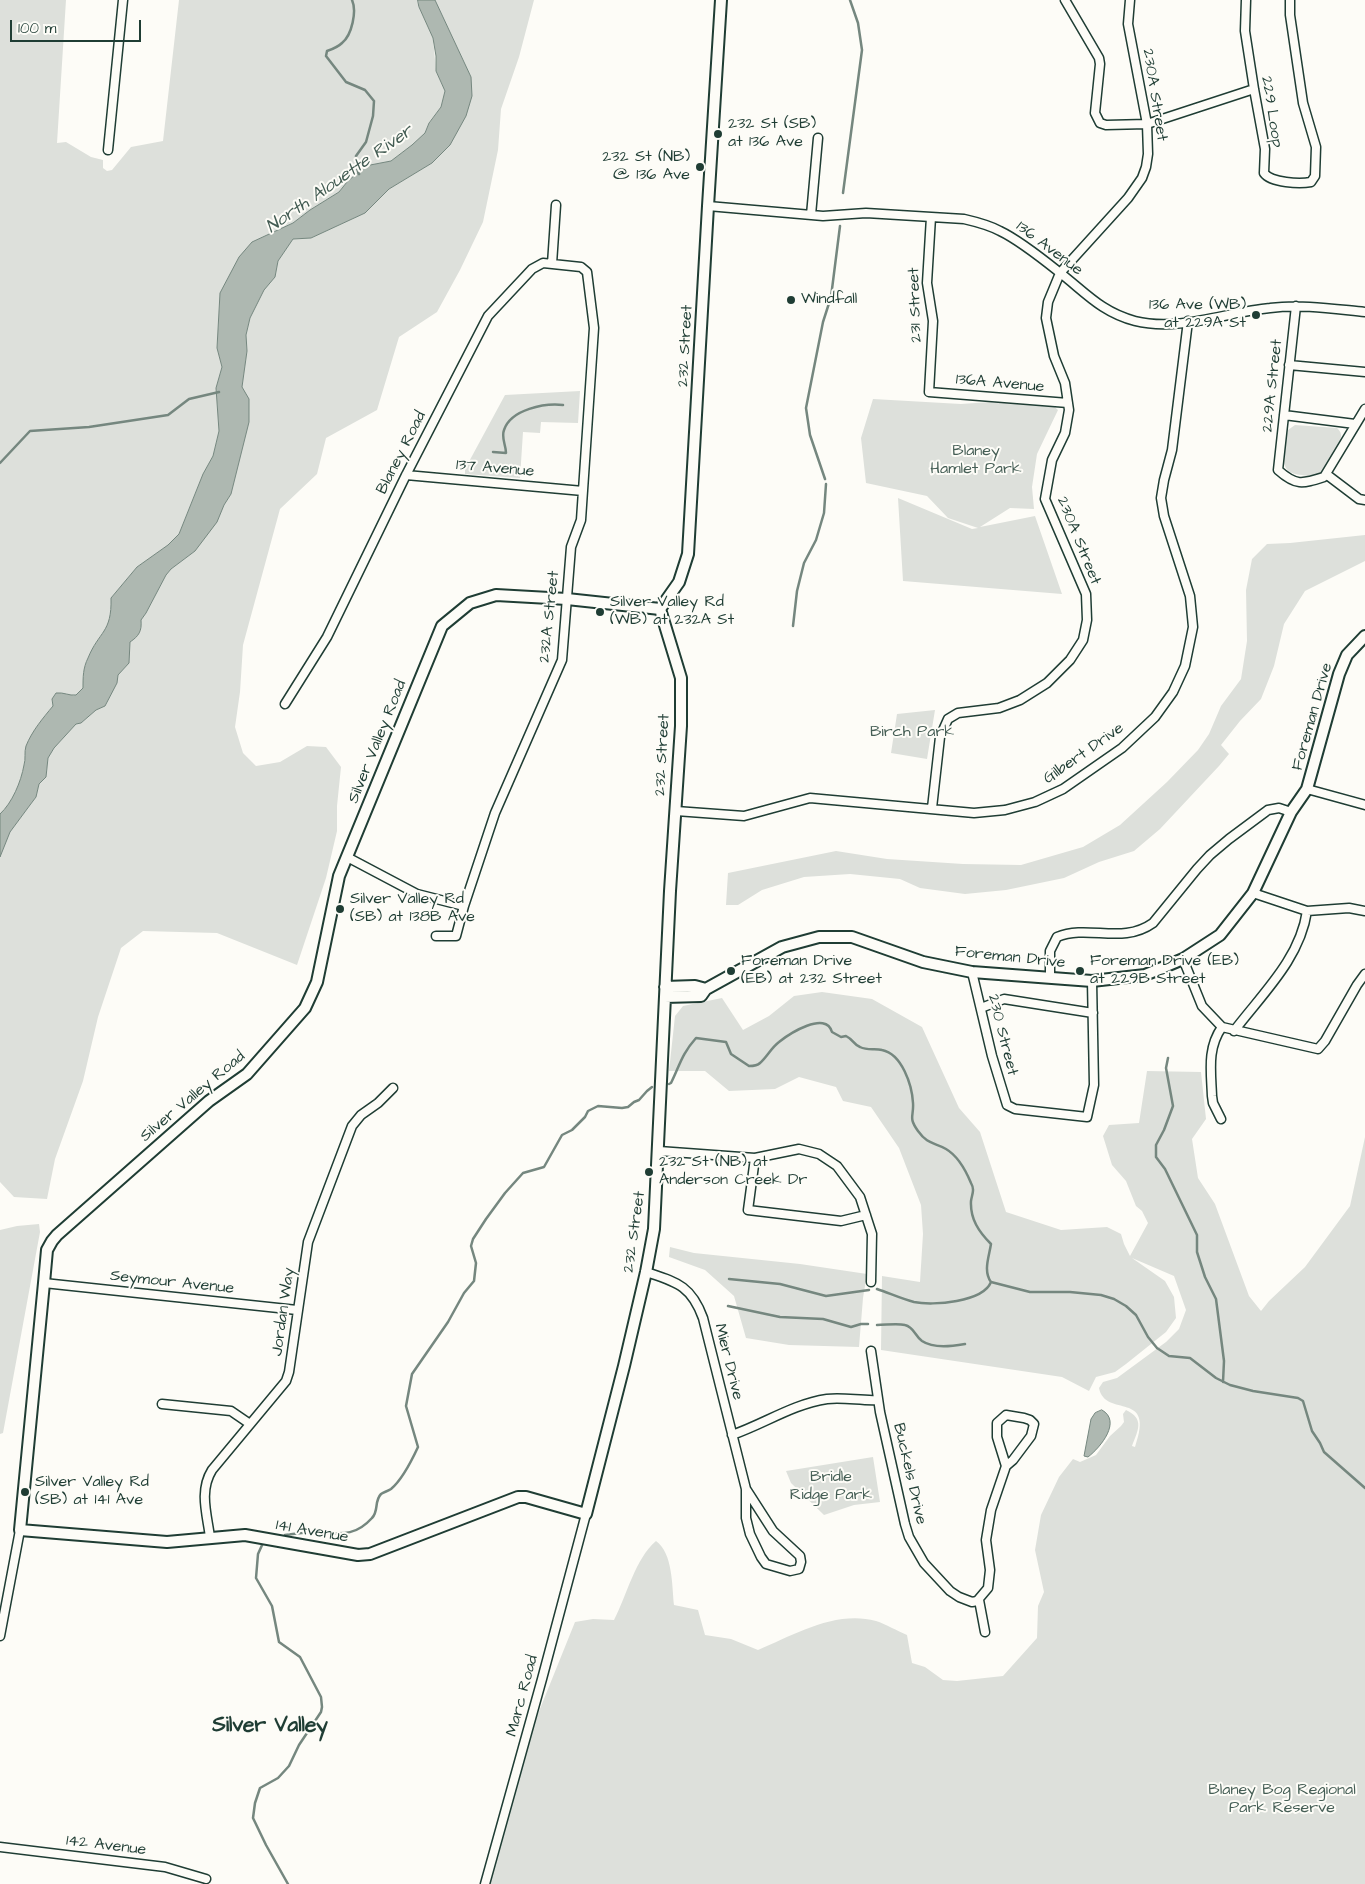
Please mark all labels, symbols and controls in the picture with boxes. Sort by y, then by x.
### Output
scale bar [12,10,144,42]
text: 100 m [18,18,57,39]
street label: 230A Street [1137,47,1171,143]
street label: 229 Loop [1256,75,1286,149]
place label: 232 St (SB) at 136 Ave [728,115,816,153]
water label: North Alouette River [262,121,418,239]
marker: 232 St (SB) at 136 Ave [712,128,724,140]
place label: 232 St (NB) @ 136 Ave [602,148,690,186]
marker: 232 St (NB) @ 136 Ave [694,161,706,173]
street label: 136 Avenue [1012,218,1086,280]
street label: 231 Street [905,267,927,343]
place label: Windfall [801,290,857,310]
marker: Windfall [785,294,797,306]
place label: 136 Ave (WB) at 229A St [1149,296,1246,334]
street label: 232 Street [674,304,698,388]
marker: 136 Ave (WB) at 229A St [1250,309,1262,321]
street label: 229A Street [1259,339,1287,433]
street label: 136A Avenue [955,371,1045,397]
street label: Blaney Road [373,408,431,498]
park label: Blaney Hamlet Park [930,442,1022,480]
street label: 137 Avenue [455,456,535,482]
street label: 230A Street [1052,494,1104,588]
street label: 232A Street [536,570,564,664]
place label: Silver Valley Rd (WB) at 232A St [610,593,734,631]
marker: Silver Valley Rd (WB) at 232A St [594,606,606,618]
street label: Foreman Drive [1288,661,1338,773]
street label: Silver Valley Road [345,678,411,806]
street label: 232 Street [651,713,675,797]
street label: Gilbert Drive [1040,719,1128,789]
park label: Birch Park [870,723,954,743]
place label: Silver Valley Rd (SB) at 138B Ave [350,890,475,928]
marker: Silver Valley Rd (SB) at 138B Ave [334,903,346,915]
street label: Foreman Drive [954,943,1066,973]
place label: Foreman Drive (EB) at 232 Street [741,952,882,990]
place label: Foreman Drive (EB) at 229B Street [1090,952,1239,990]
marker: Foreman Drive (EB) at 232 Street [725,965,737,977]
marker: Foreman Drive (EB) at 229B Street [1074,965,1086,977]
street label: 230 Street [983,992,1021,1078]
street label: Silver Valley Road [137,1047,249,1147]
place label: 232 St (NB) at Anderson Creek Dr [659,1153,807,1191]
marker: 232 St (NB) at Anderson Creek Dr [643,1166,655,1178]
street label: 232 Street [620,1190,650,1274]
street label: Seymour Avenue [109,1267,235,1299]
street label: Jordan Way [268,1267,300,1357]
street label: Mier Drive [709,1322,747,1402]
street label: Buckels Drive [888,1421,930,1527]
park label: Bridle Ridge Park [790,1468,872,1506]
place label: Silver Valley Rd (SB) at 141 Ave [35,1473,149,1511]
marker: Silver Valley Rd (SB) at 141 Ave [19,1486,31,1498]
street label: 141 Avenue [274,1516,350,1548]
street label: Marc Road [503,1653,543,1739]
district label: Silver Valley [212,1714,328,1740]
park label: Blaney Bog Regional Park Reserve [1208,1781,1356,1819]
street label: 142 Avenue [65,1832,147,1860]

